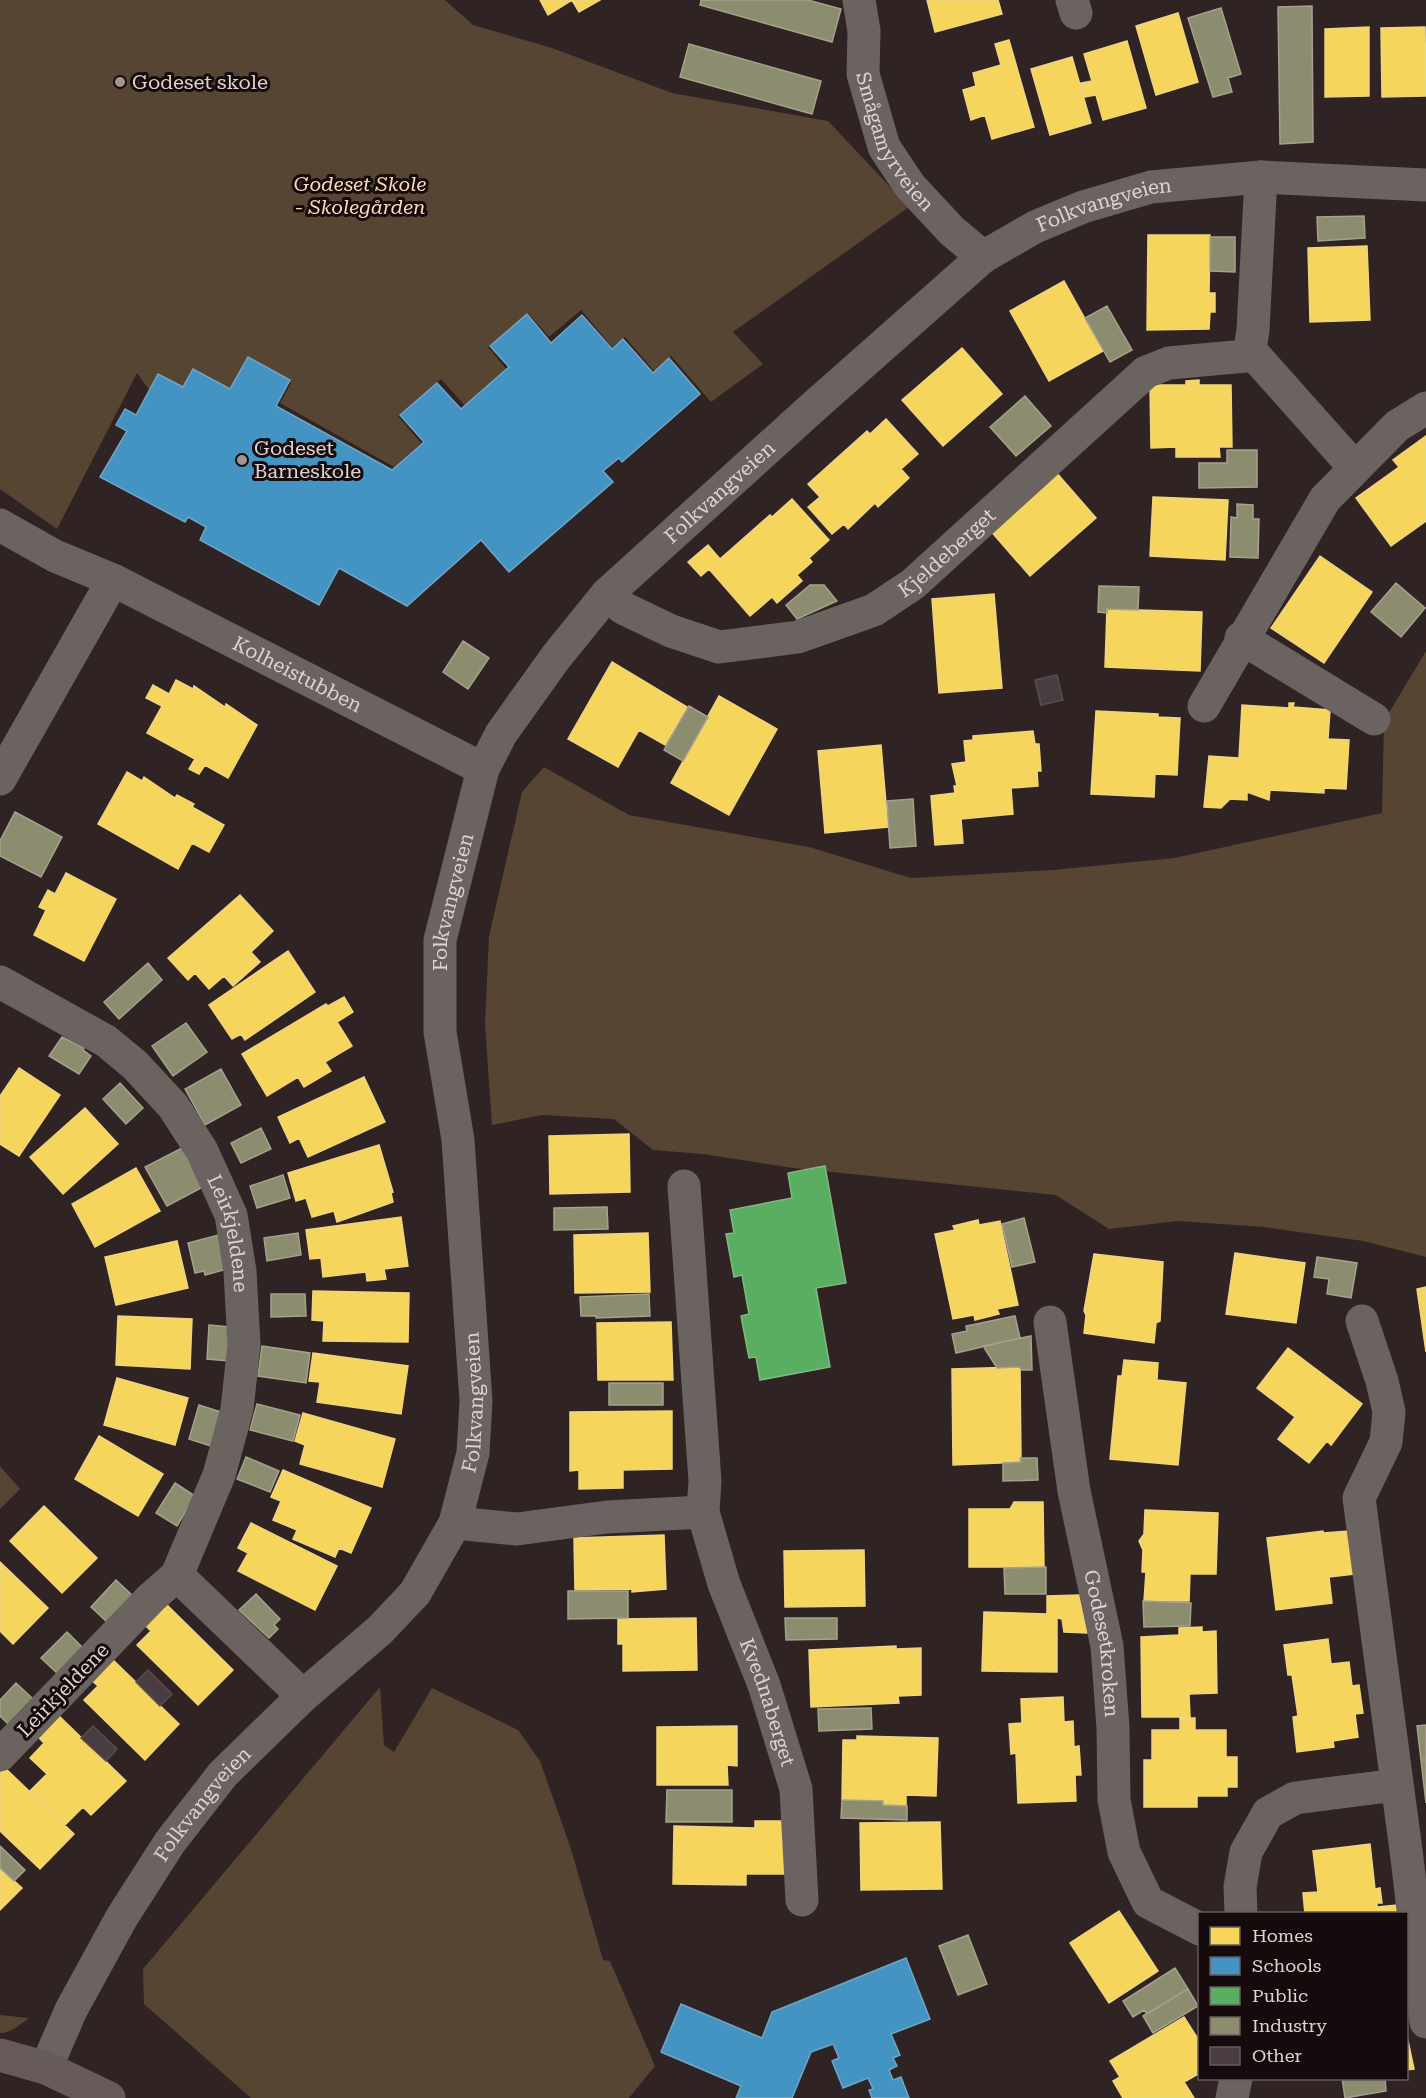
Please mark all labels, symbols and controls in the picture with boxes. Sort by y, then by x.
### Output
street label: Smågamyrveien [851,69,939,216]
place label: Godeset skole [132,70,268,94]
marker: Godeset skole [113,75,127,89]
park label: Godeset Skole - Skolegården [294,172,426,219]
street label: Folkvangveien [1033,173,1173,237]
place label: Godeset Barneskole [254,436,361,483]
street label: Folkvangveien [659,436,780,548]
marker: Godeset Barneskole [235,453,249,467]
street label: Kjeldeberget [894,503,1001,603]
street label: Kolheistubben [229,631,366,717]
street label: Folkvangveien [428,830,478,971]
street label: Leirkjeldene [202,1171,253,1293]
street label: Folkvangveien [456,1331,488,1475]
street label: Godesetkroken [1079,1568,1124,1718]
street label: Kvednaberget [735,1635,800,1770]
street label: Leirkjeldene [12,1638,114,1742]
street label: Folkvangveien [149,1742,256,1866]
legend [1198,1912,1408,2080]
text: Homes [1252,1925,1313,1946]
text: Schools [1252,1955,1321,1976]
text: Public [1252,1985,1308,2006]
text: Industry [1252,2015,1327,2036]
text: Other [1252,2045,1302,2066]

